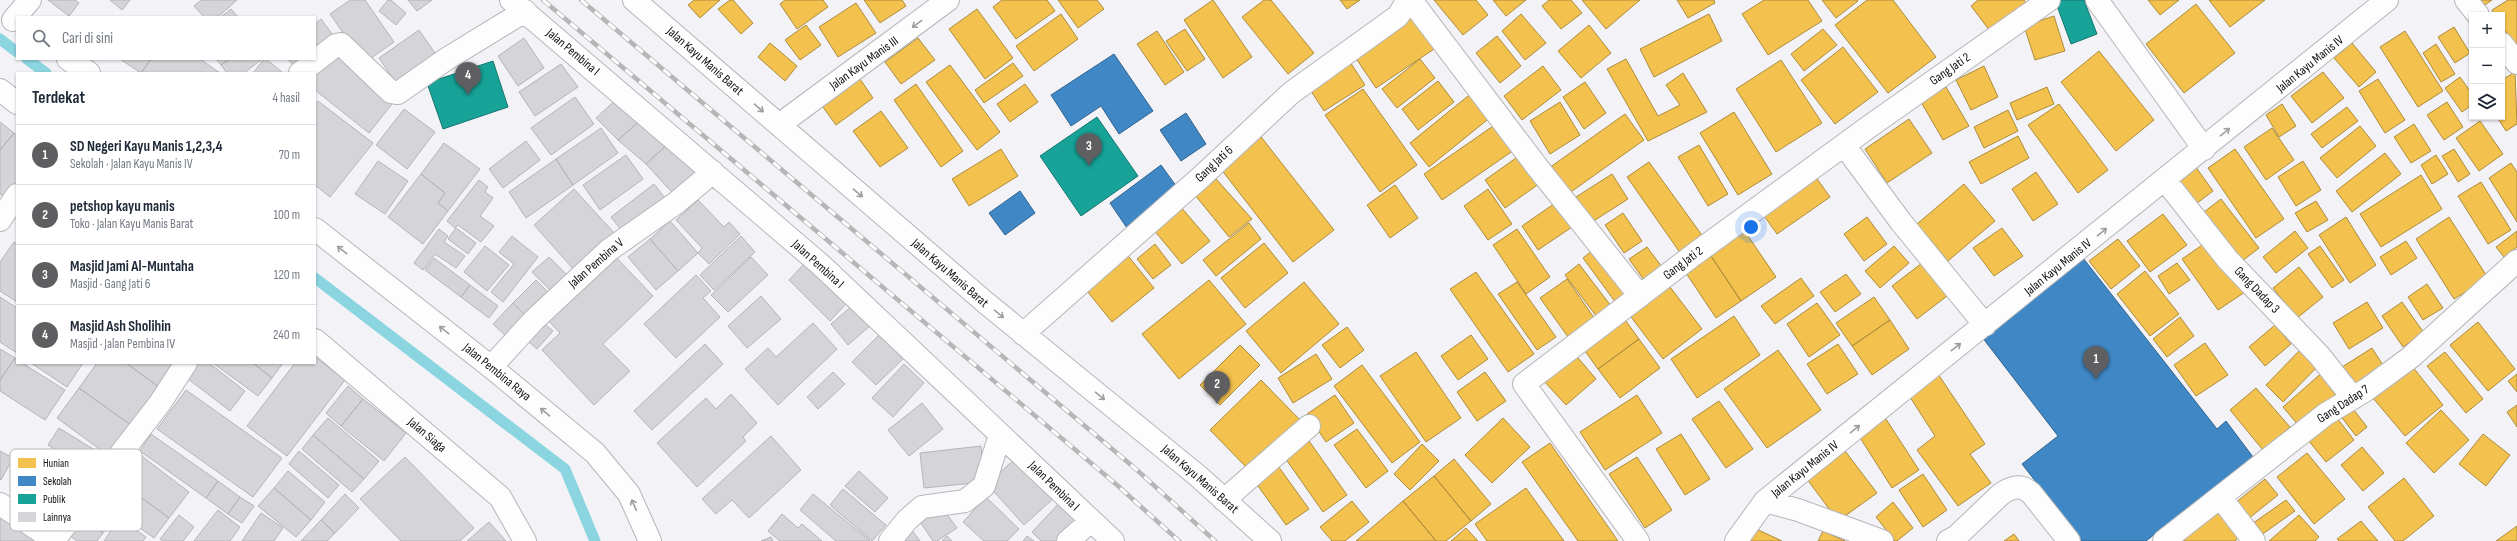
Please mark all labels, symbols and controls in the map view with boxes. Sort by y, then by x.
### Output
map controls [2469,12,2505,120]
button: + [2469,12,2505,48]
search box [16,16,316,60]
one-way arrow [911,19,922,28]
street label: Jalan Kayu Manis Barat [662,23,747,99]
street label: Jalan Pembina I [542,24,603,79]
icon: search [30,27,52,49]
text: Cari di sini [62,29,113,48]
street label: Jalan Kayu Manis IV [2272,32,2347,97]
street label: Jalan Kayu Manis III [826,33,902,94]
button: − [2469,48,2505,84]
street label: Gang Jati 2 [1927,49,1973,89]
pin: 4 [455,62,481,95]
button: layers [2469,84,2505,120]
text: Terdekat [32,88,85,108]
text: 4 hasil [272,90,300,106]
one-way arrow [754,103,764,113]
one-way arrow [2219,128,2230,137]
pin: 3 [1076,133,1102,166]
text: SD Negeri Kayu Manis 1,2,3,4 [70,137,223,156]
street label: Gang Jati 6 [1192,142,1237,186]
text: 1 [42,147,48,163]
text: 70 m [279,147,300,163]
text: Sekolah · Jalan Kayu Manis IV [70,156,193,172]
one-way arrow [852,188,863,197]
text: petshop kayu manis [70,197,175,216]
text: 2 [42,207,48,223]
text: 100 m [273,207,300,223]
text: Toko · Jalan Kayu Manis Barat [70,216,193,232]
your location [1741,217,1761,237]
one-way arrow [2096,227,2107,236]
street label: Jalan Pembina V [564,235,627,292]
street label: Jalan Kayu Manis Barat [907,235,992,311]
street label: Jalan Kayu Manis IV [2020,235,2095,300]
street label: Jalan Pembina I [788,236,847,292]
street label: Gang Jati 2 [1660,243,1706,283]
one-way arrow [337,246,348,254]
text: Masjid Jami Al-Muntaha [70,257,194,276]
street label: Gang Dadap 3 [2231,263,2283,317]
text: 3 [42,267,48,283]
text: 120 m [274,267,300,283]
text: Masjid · Gang Jati 6 [70,276,150,292]
one-way arrow [993,309,1004,318]
text: Masjid Ash Sholihin [70,317,171,336]
one-way arrow [439,326,450,335]
text: 4 [42,327,48,343]
text: 240 m [273,327,300,343]
text: Masjid · Jalan Pembina IV [70,336,175,352]
street label: Jalan Pembina Raya [459,339,534,404]
one-way arrow [1951,343,1962,351]
pin: 1 [2083,346,2109,379]
pin: 2 [1204,371,1230,404]
street label: Gang Dadap 7 [2314,381,2373,427]
one-way arrow [1094,392,1105,400]
one-way arrow [540,408,551,416]
street label: Jalan Siaga [404,414,450,456]
one-way arrow [1849,424,1860,433]
street label: Jalan Kayu Manis IV [1767,437,1842,502]
street label: Jalan Kayu Manis Barat [1157,441,1242,517]
legend [10,449,142,531]
text: Hunian [43,457,69,470]
street label: Jalan Pembina I [1024,457,1083,514]
text: Sekolah [43,475,72,488]
text: Publik [43,493,66,506]
one-way arrow [630,500,637,512]
text: Lainnya [43,511,71,524]

